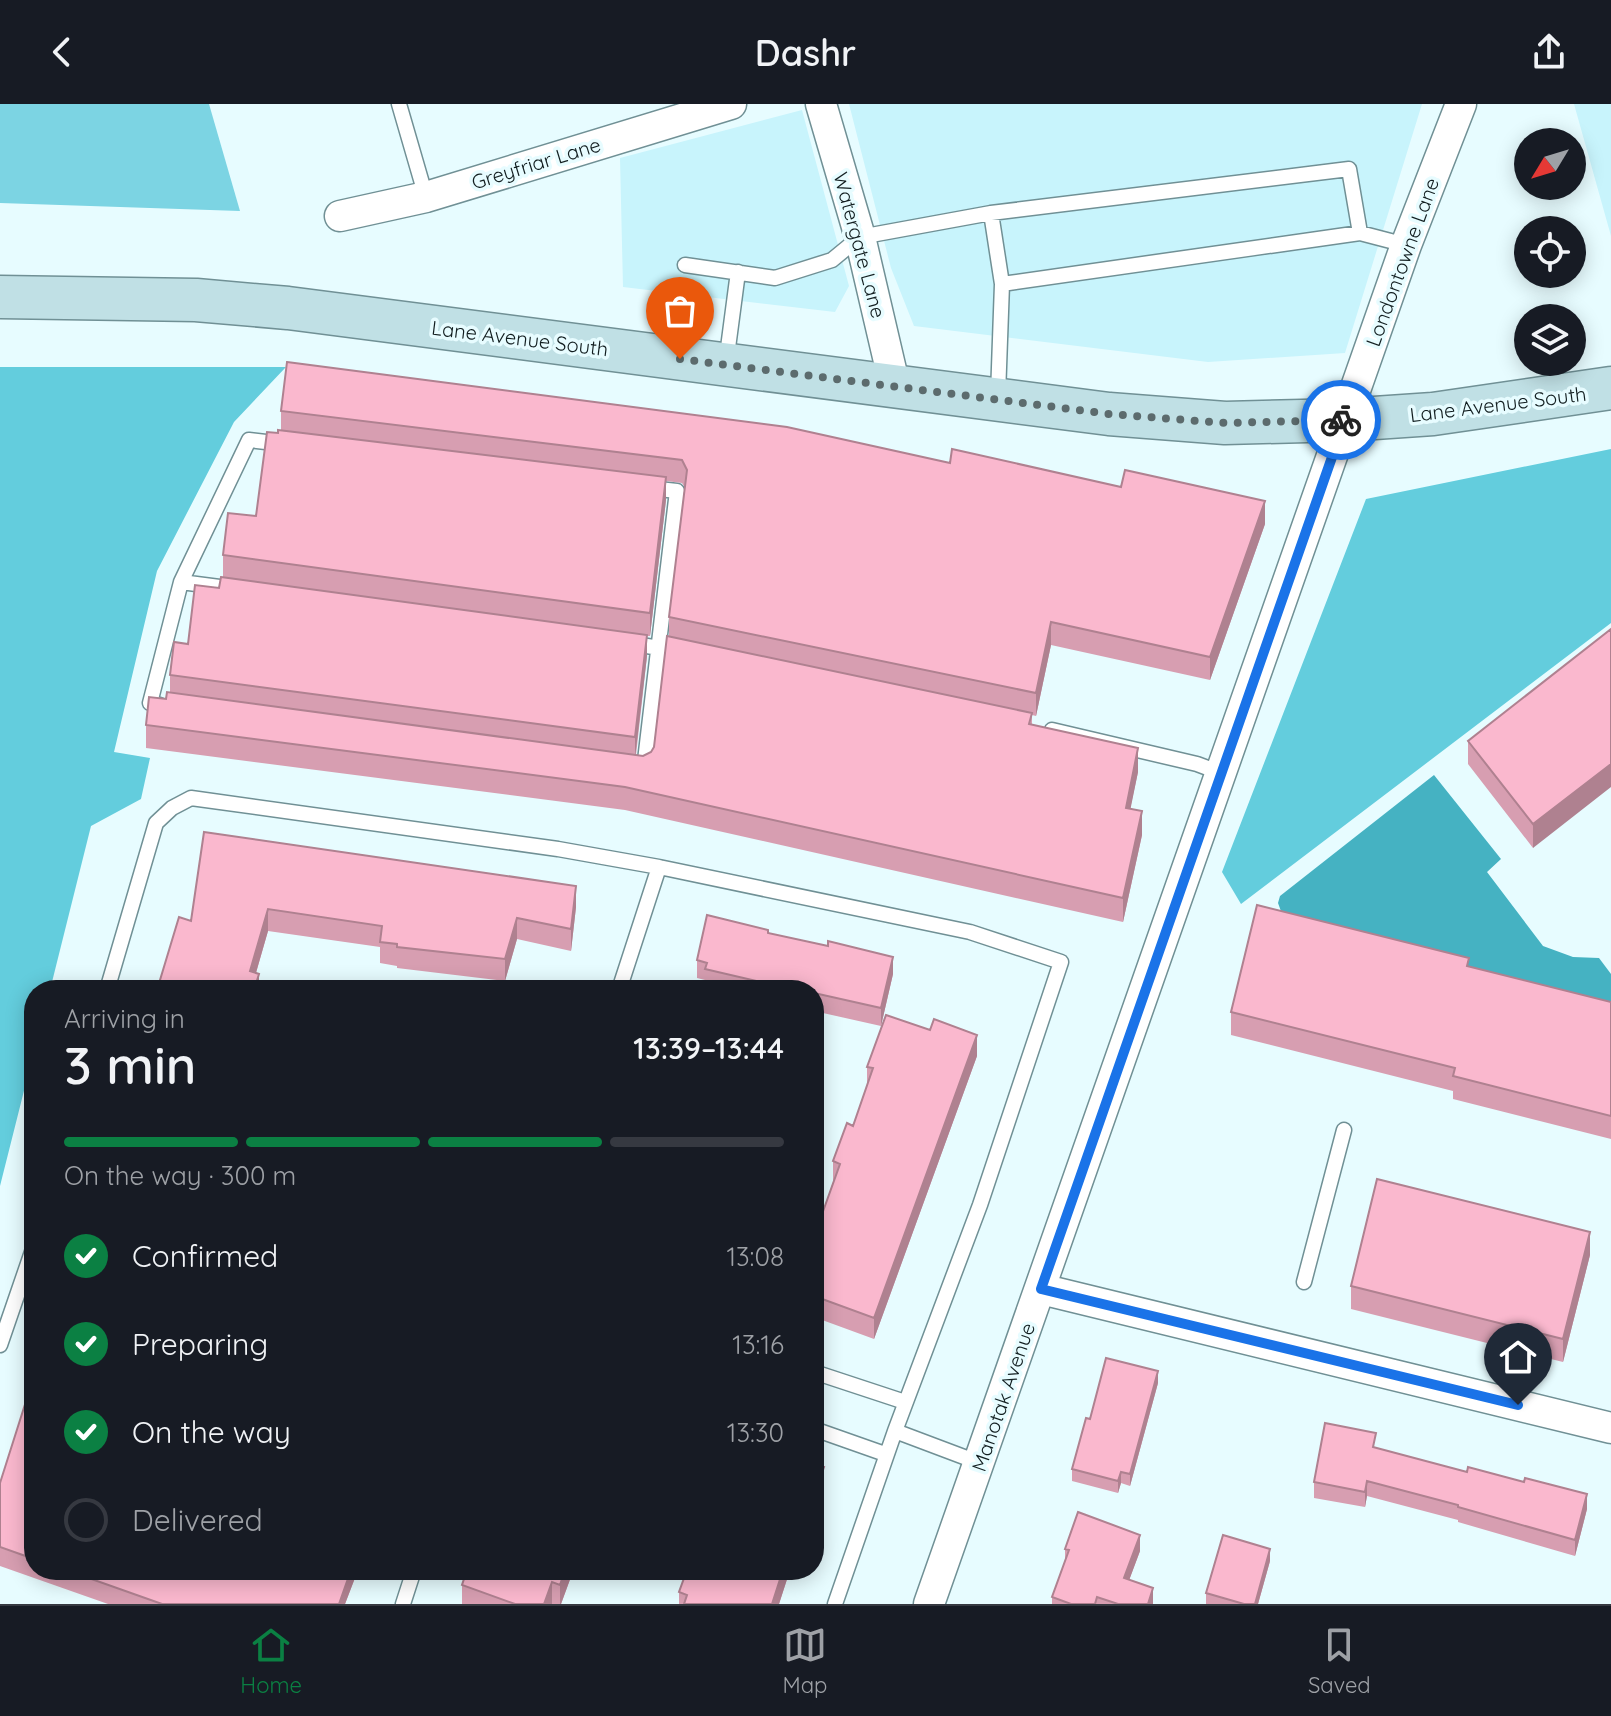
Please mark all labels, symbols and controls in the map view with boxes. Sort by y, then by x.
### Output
icon: back [40,30,84,74]
text: Dashr [755,30,856,75]
icon: share [1527,30,1571,74]
north arrow [1514,128,1586,200]
map controls [1514,128,1586,376]
street label: Greyfriar Lane [468,131,604,195]
street label: Watergate Lane [828,169,892,321]
street label: Londontowne Lane [1360,174,1444,350]
button: locate [1514,216,1586,288]
pin [646,277,714,359]
icon: bag [658,289,702,333]
button: layers [1514,304,1586,376]
street label: Lane Avenue South [430,315,610,361]
courier [1301,380,1381,460]
street label: Lane Avenue South [1408,381,1588,427]
icon: bike [1319,398,1363,442]
text: Arriving in [64,1002,185,1035]
text: 13:39–13:44 [633,1029,784,1067]
text: 3 min [64,1032,197,1097]
text: On the way · 300 m [64,1159,296,1192]
icon: check [64,1234,108,1278]
text: Confirmed [132,1237,278,1275]
text: 13:08 [726,1240,784,1273]
street label: Manotak Avenue [966,1319,1040,1475]
icon: check [64,1322,108,1366]
pin [1484,1323,1552,1405]
text: Preparing [132,1325,268,1363]
text: 13:16 [732,1328,784,1361]
icon: home [1496,1335,1540,1379]
icon: check [64,1410,108,1454]
text: On the way [132,1413,291,1451]
text: 13:30 [727,1416,784,1449]
text: Delivered [132,1501,263,1539]
tab: Home [240,1623,302,1699]
tab: Map [783,1623,827,1699]
tab: Saved [1308,1623,1371,1699]

